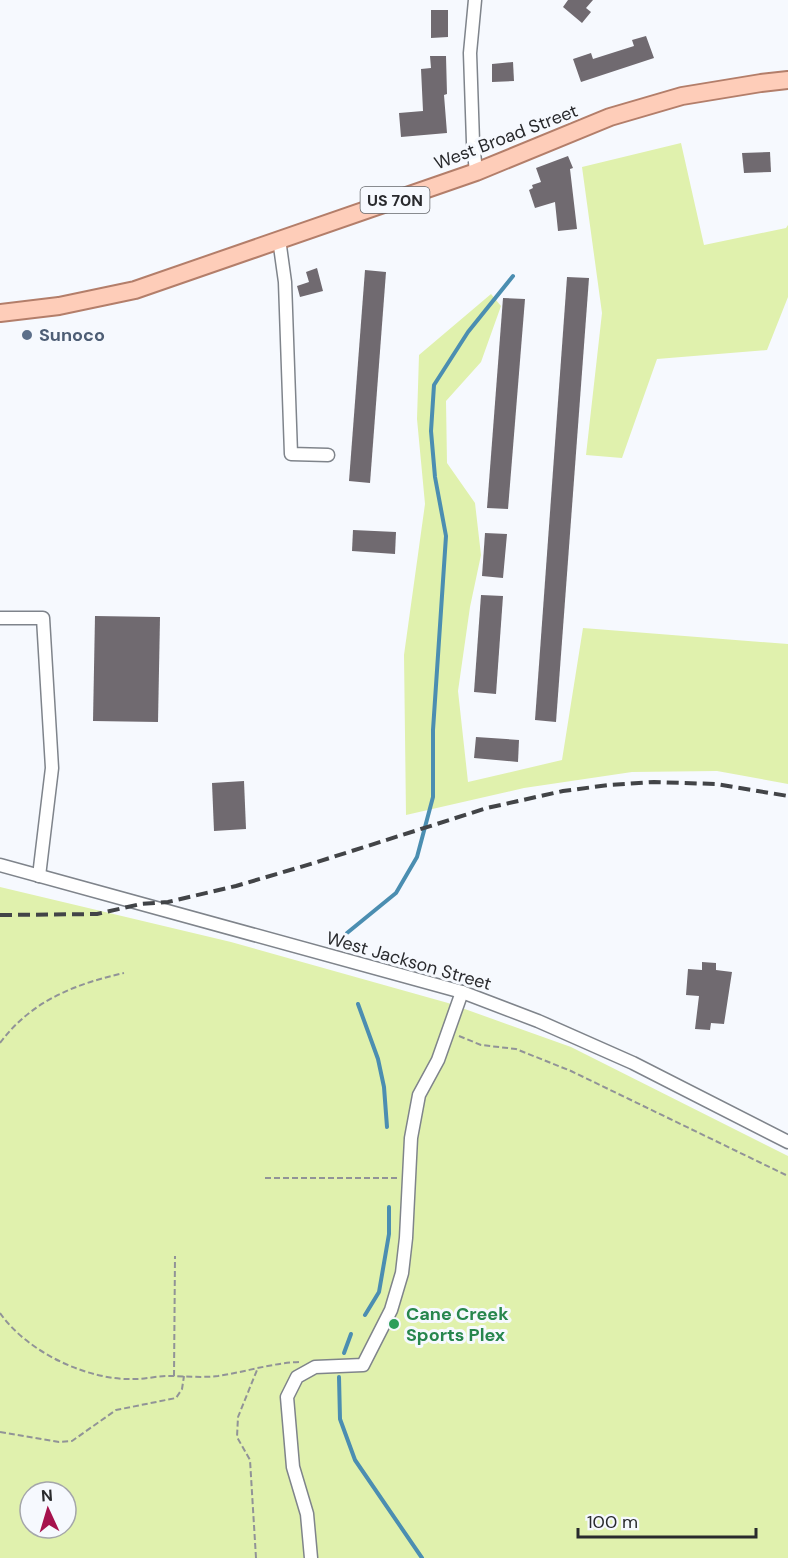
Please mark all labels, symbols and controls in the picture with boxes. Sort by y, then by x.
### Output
street label: West Broad Street [431,99,581,175]
road number: US 70N [360,187,430,213]
place label: Sunoco [39,323,105,347]
marker: Sunoco [20,328,34,342]
street label: West Jackson Street [324,926,494,996]
place label: Cane Creek Sports Plex [406,1302,509,1347]
marker: Cane Creek Sports Plex [387,1317,401,1331]
north arrow [18,1480,78,1540]
text: N [40,1485,54,1506]
scale bar [578,1501,756,1539]
text: 100 m [587,1510,638,1534]

